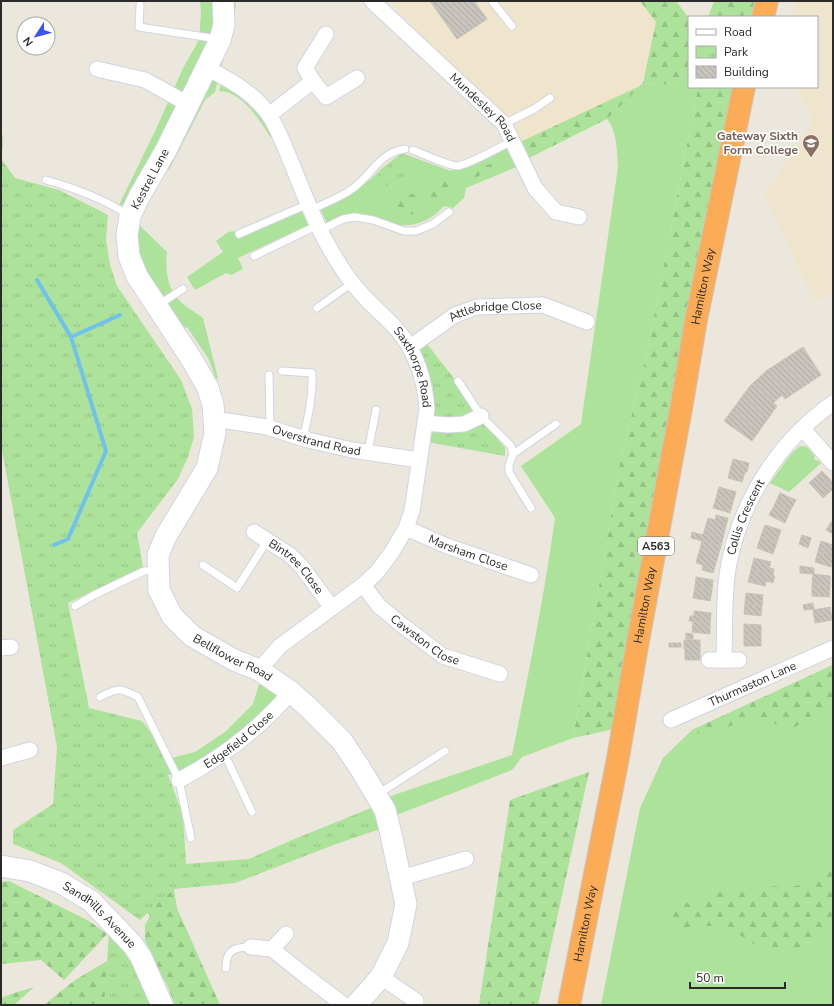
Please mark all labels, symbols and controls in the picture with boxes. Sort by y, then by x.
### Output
north arrow [16,16,56,56]
legend [688,16,818,88]
text: Road [724,24,752,40]
text: N [20,34,37,49]
text: Park [724,44,749,60]
text: Building [724,64,769,80]
street label: Mundesley Road [446,69,519,144]
place label: Gateway Sixth Form College [717,128,798,158]
school or university icon: Gateway Sixth Form College [801,133,821,158]
street label: Kestrel Lane [127,146,173,212]
street label: Hamilton Way [687,246,719,326]
street label: Attlebridge Close [445,297,542,325]
street label: Saxthorpe Road [390,323,435,408]
street label: Overstrand Road [270,421,362,459]
street label: Collis Crescent [723,476,768,557]
street label: Marsham Close [426,531,510,574]
street label: Bintree Close [265,535,327,597]
road number: A563 [638,537,674,555]
street label: Hamilton Way [630,565,660,645]
street label: Cawston Close [387,611,462,669]
street label: Bellflower Road [190,630,275,685]
street label: Thurmaston Lane [706,657,799,710]
street label: Edgefield Close [201,707,277,772]
street label: Sandhills Avenue [60,878,140,952]
street label: Hamilton Way [570,883,601,963]
scale bar [690,964,785,990]
text: 50 m [696,970,724,986]

